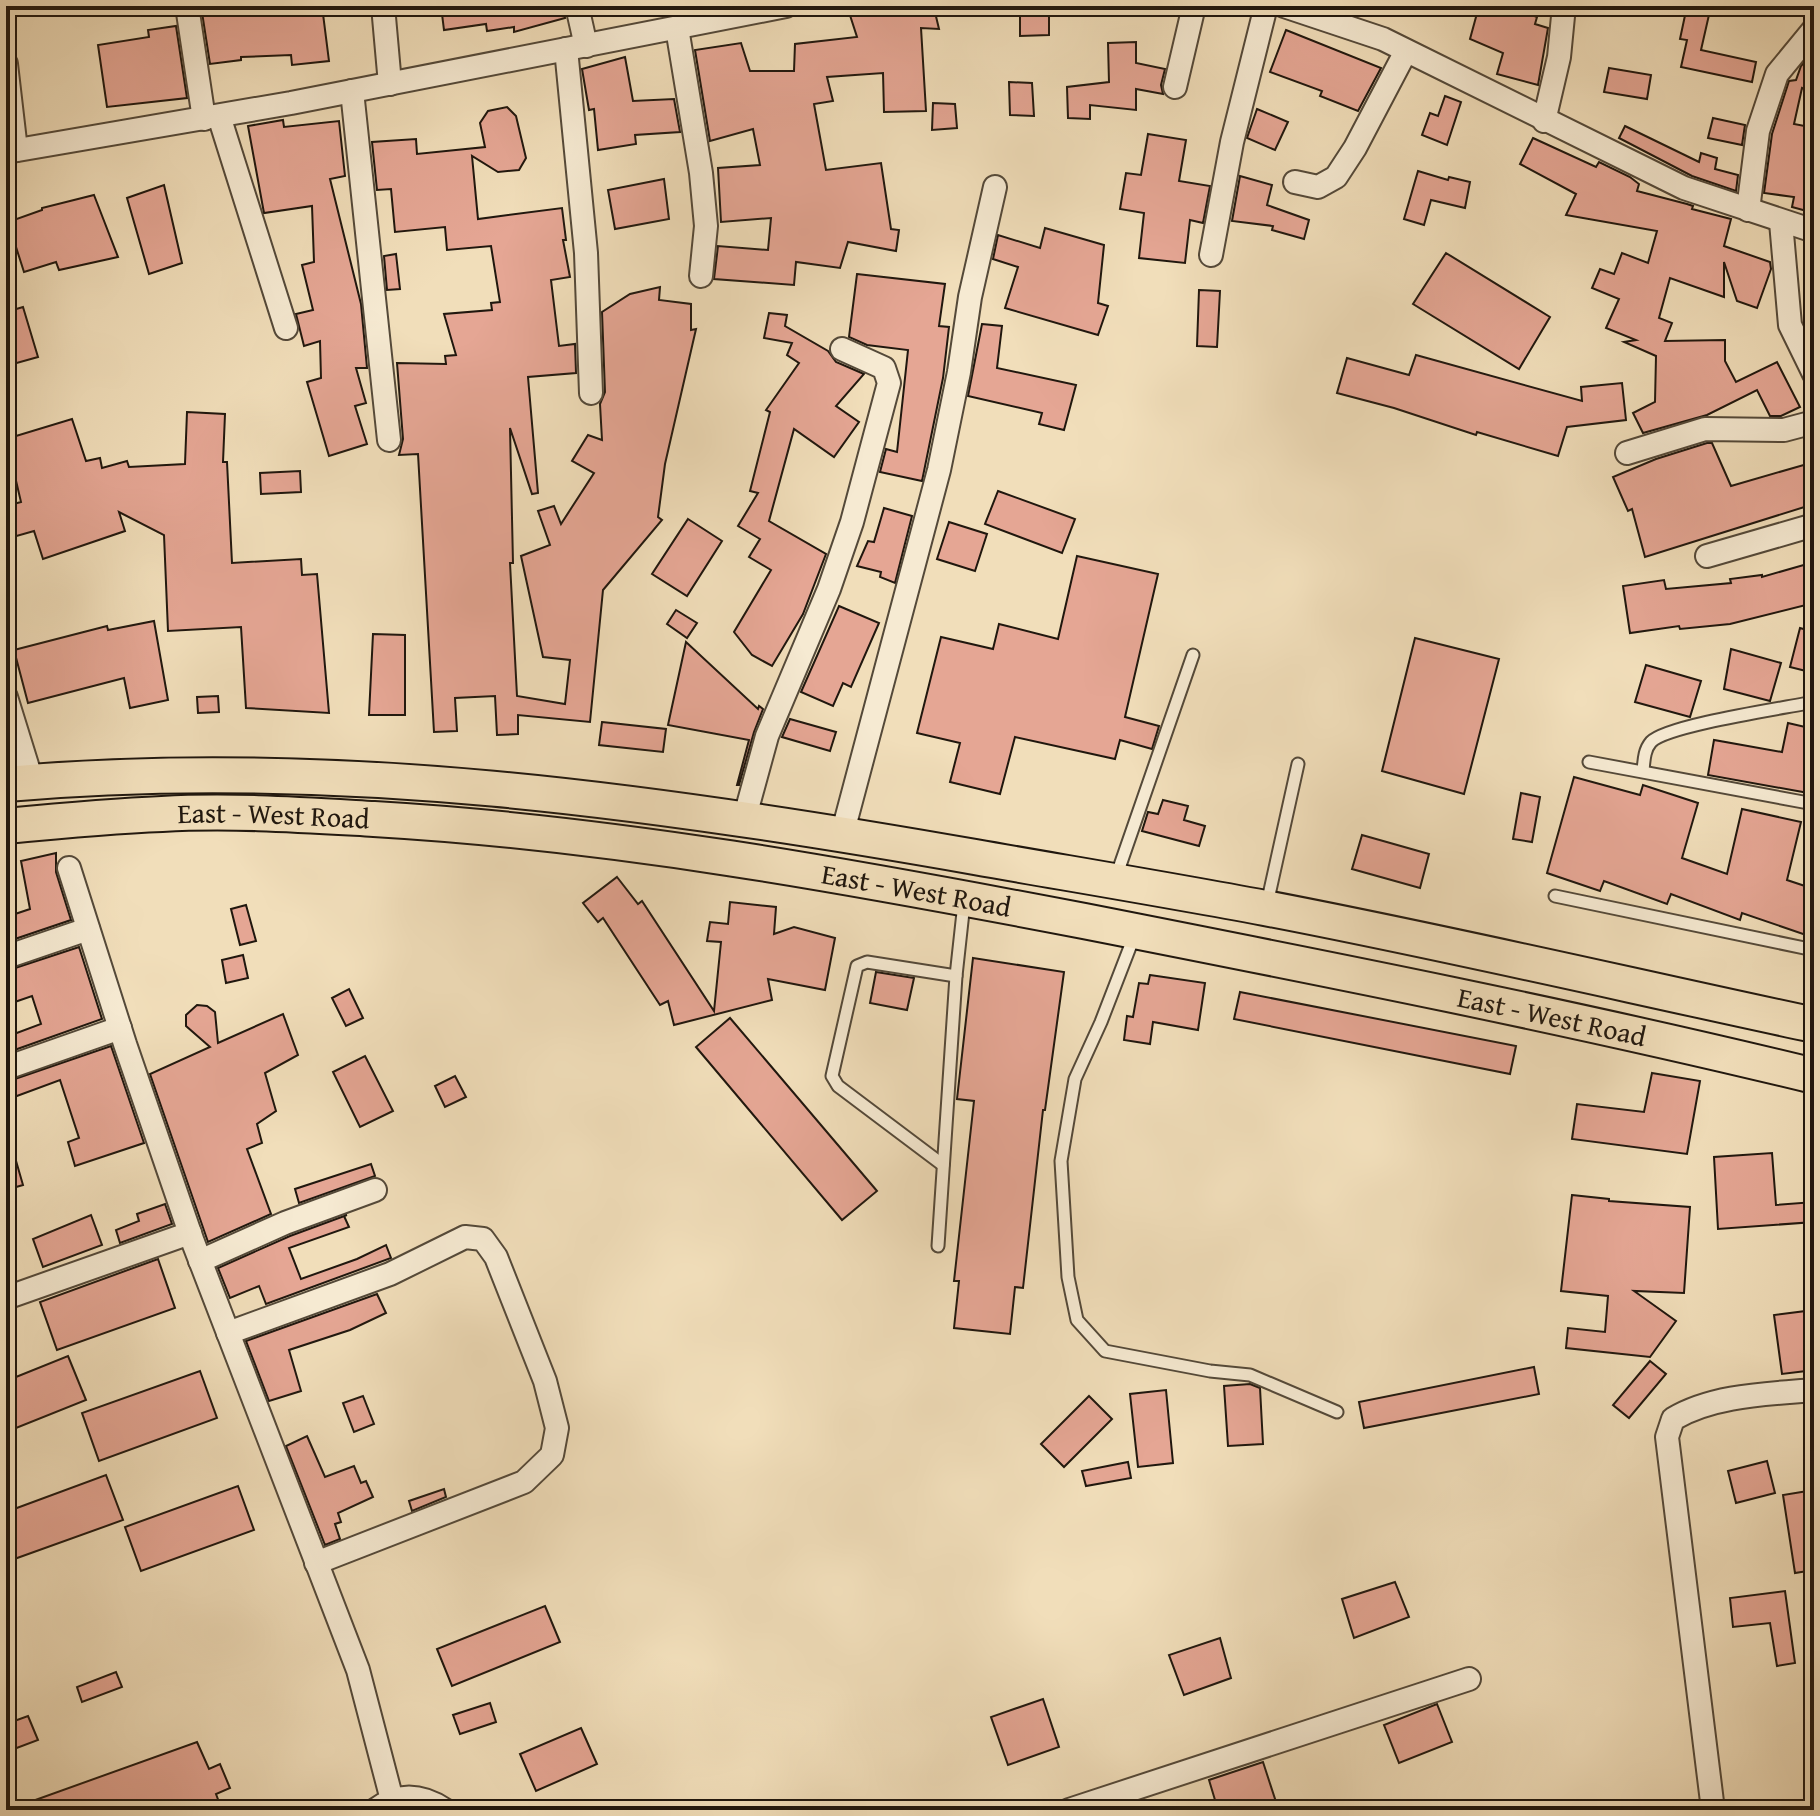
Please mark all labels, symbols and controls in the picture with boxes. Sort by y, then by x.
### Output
street label: East - West Road [177,792,371,839]
street label: East - West Road [818,852,1015,927]
street label: East - West Road [1454,976,1650,1056]

